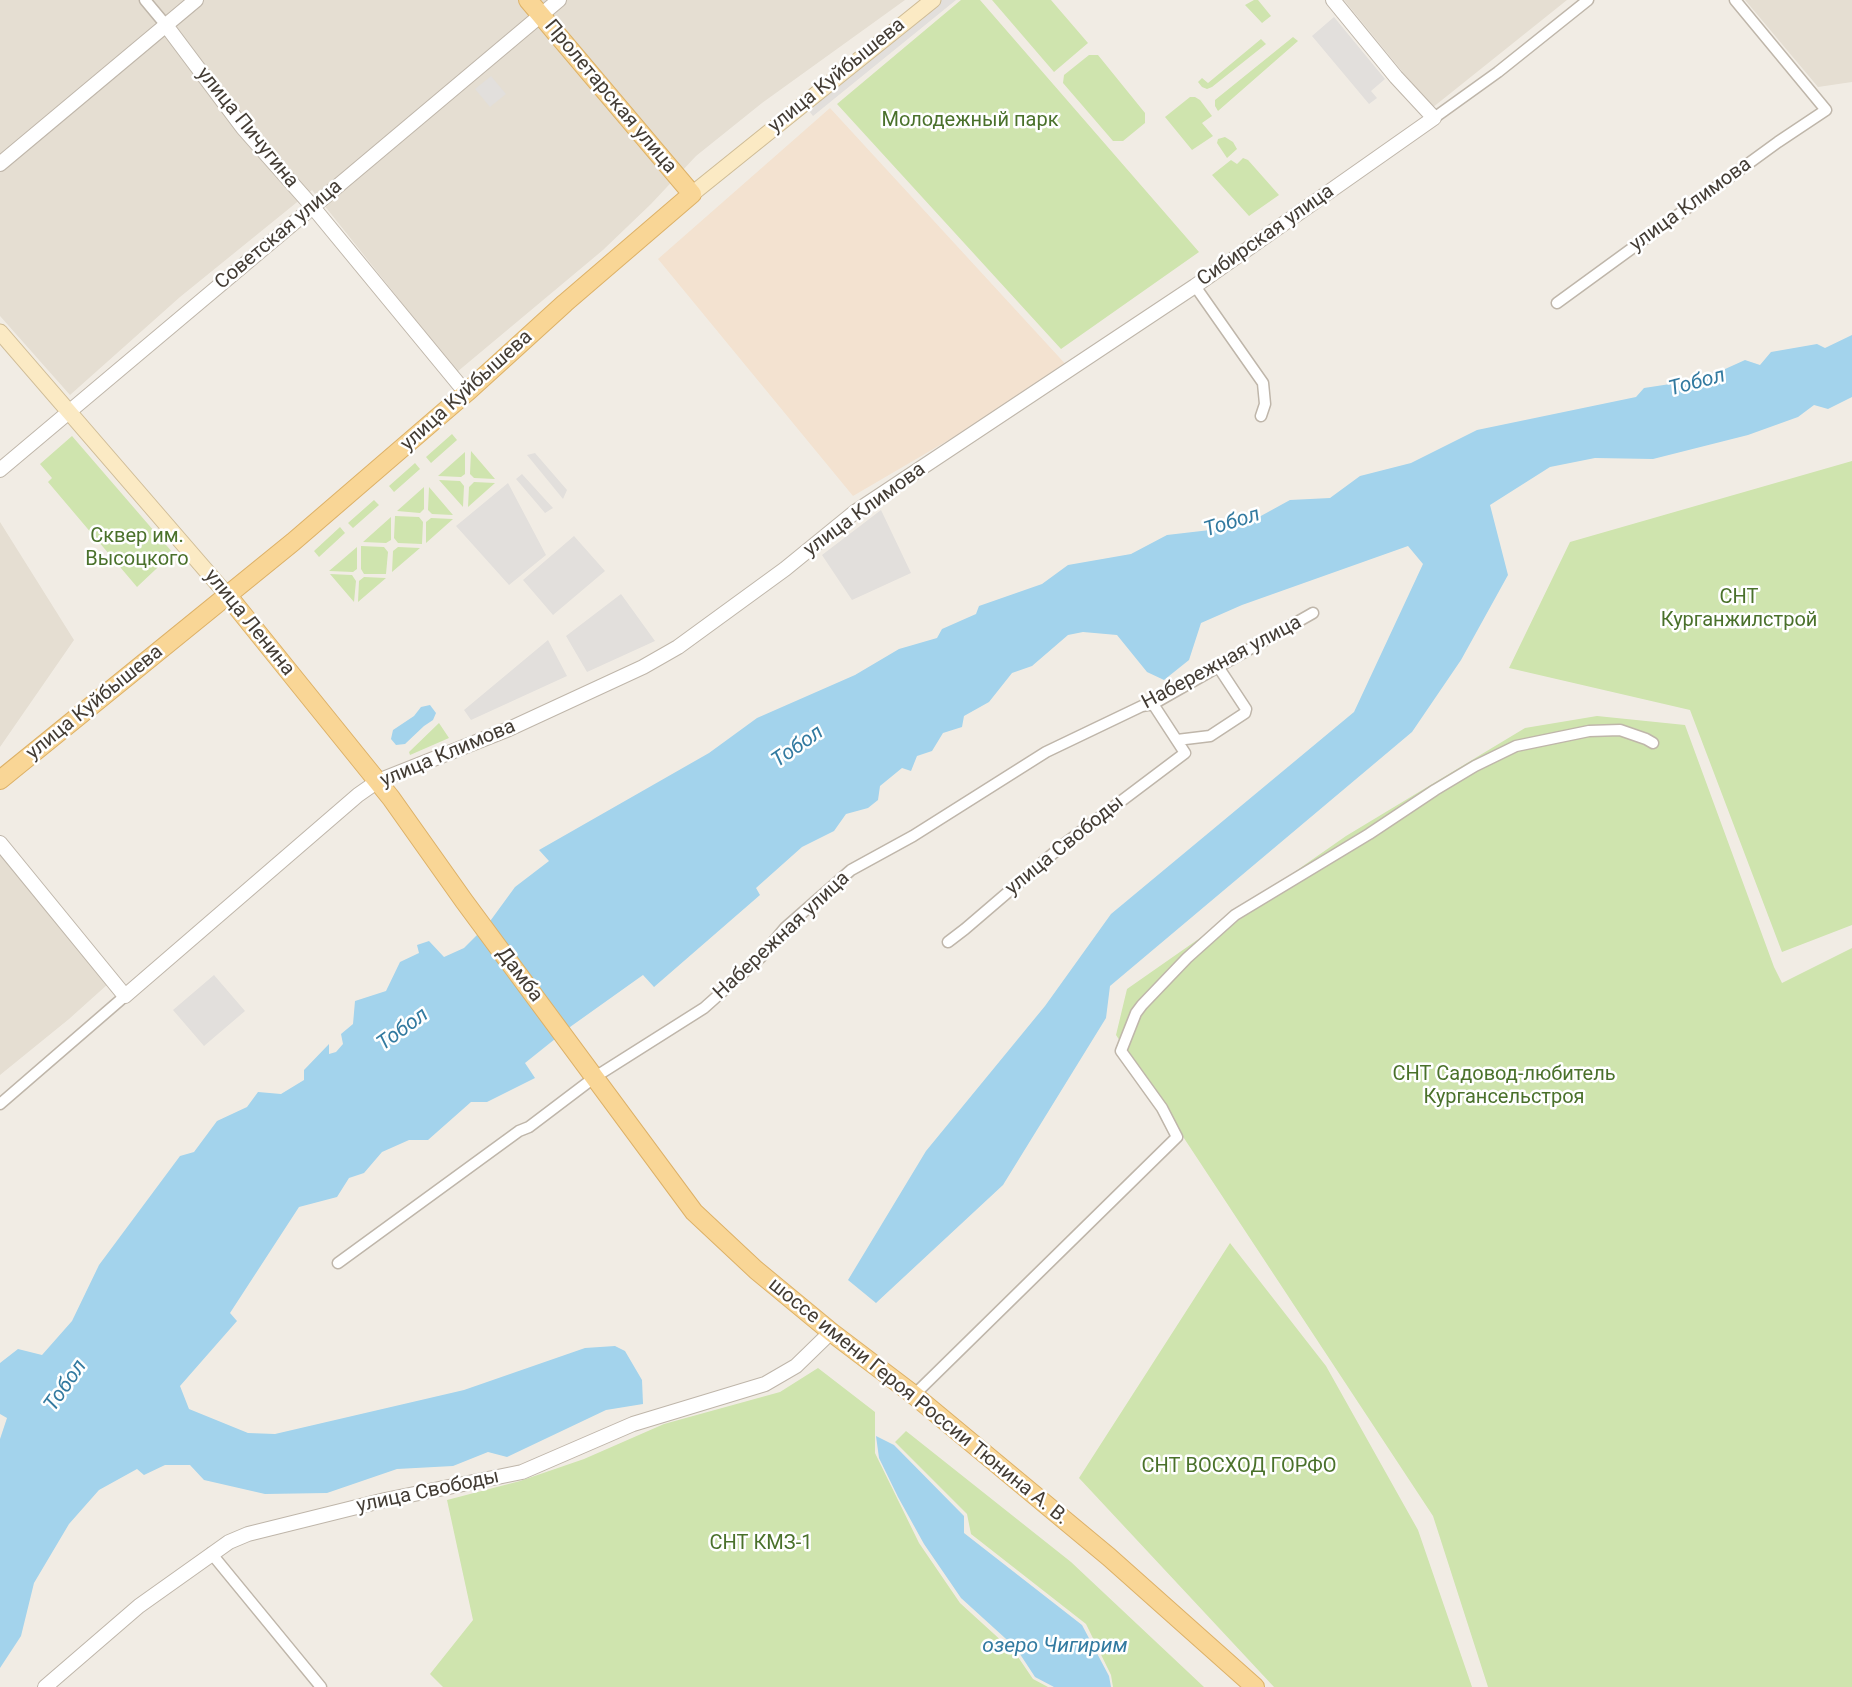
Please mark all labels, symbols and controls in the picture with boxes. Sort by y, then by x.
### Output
street label: улица Куйбышева [764,13,910,139]
street label: Пролетарская улица [539,15,681,179]
street label: улица Пичугина [191,63,303,193]
park label: Молодежный парк [881,109,1059,133]
street label: улица Климова [1626,153,1756,257]
street label: Советская улица [211,175,347,295]
street label: Сибирская улица [1193,180,1339,292]
street label: улица Куйбышева [396,326,538,456]
water label: Тобол [1666,363,1728,403]
street label: улица Климова [800,458,930,562]
water label: Тобол [1201,503,1263,543]
park label: Сквер им. Высоцкого [85,525,189,572]
street label: улица Ленина [199,565,299,681]
park label: СНТ Курганжилстрой [1661,586,1817,633]
street label: Набережная улица [1138,611,1306,715]
street label: улица Куйбышева [22,640,168,766]
street label: улица Климова [377,715,519,793]
water label: Тобол [767,720,829,774]
street label: улица Свободы [1001,791,1129,901]
street label: Набережная улица [709,867,855,1005]
street label: Дамба [491,943,547,1007]
water label: Тобол [372,1003,434,1057]
park label: СНТ Садовод-любитель Кургансельстроя [1392,1063,1616,1110]
street label: шоссе имени Героя России Тюнина А. В. [763,1273,1073,1531]
water label: Тобол [39,1355,93,1417]
park label: СНТ ВОСХОД ГОРФО [1142,1455,1336,1479]
street label: улица Свободы [355,1465,501,1519]
park label: СНТ КМЗ-1 [710,1532,812,1556]
water label: озеро Чигирим [982,1634,1128,1660]

